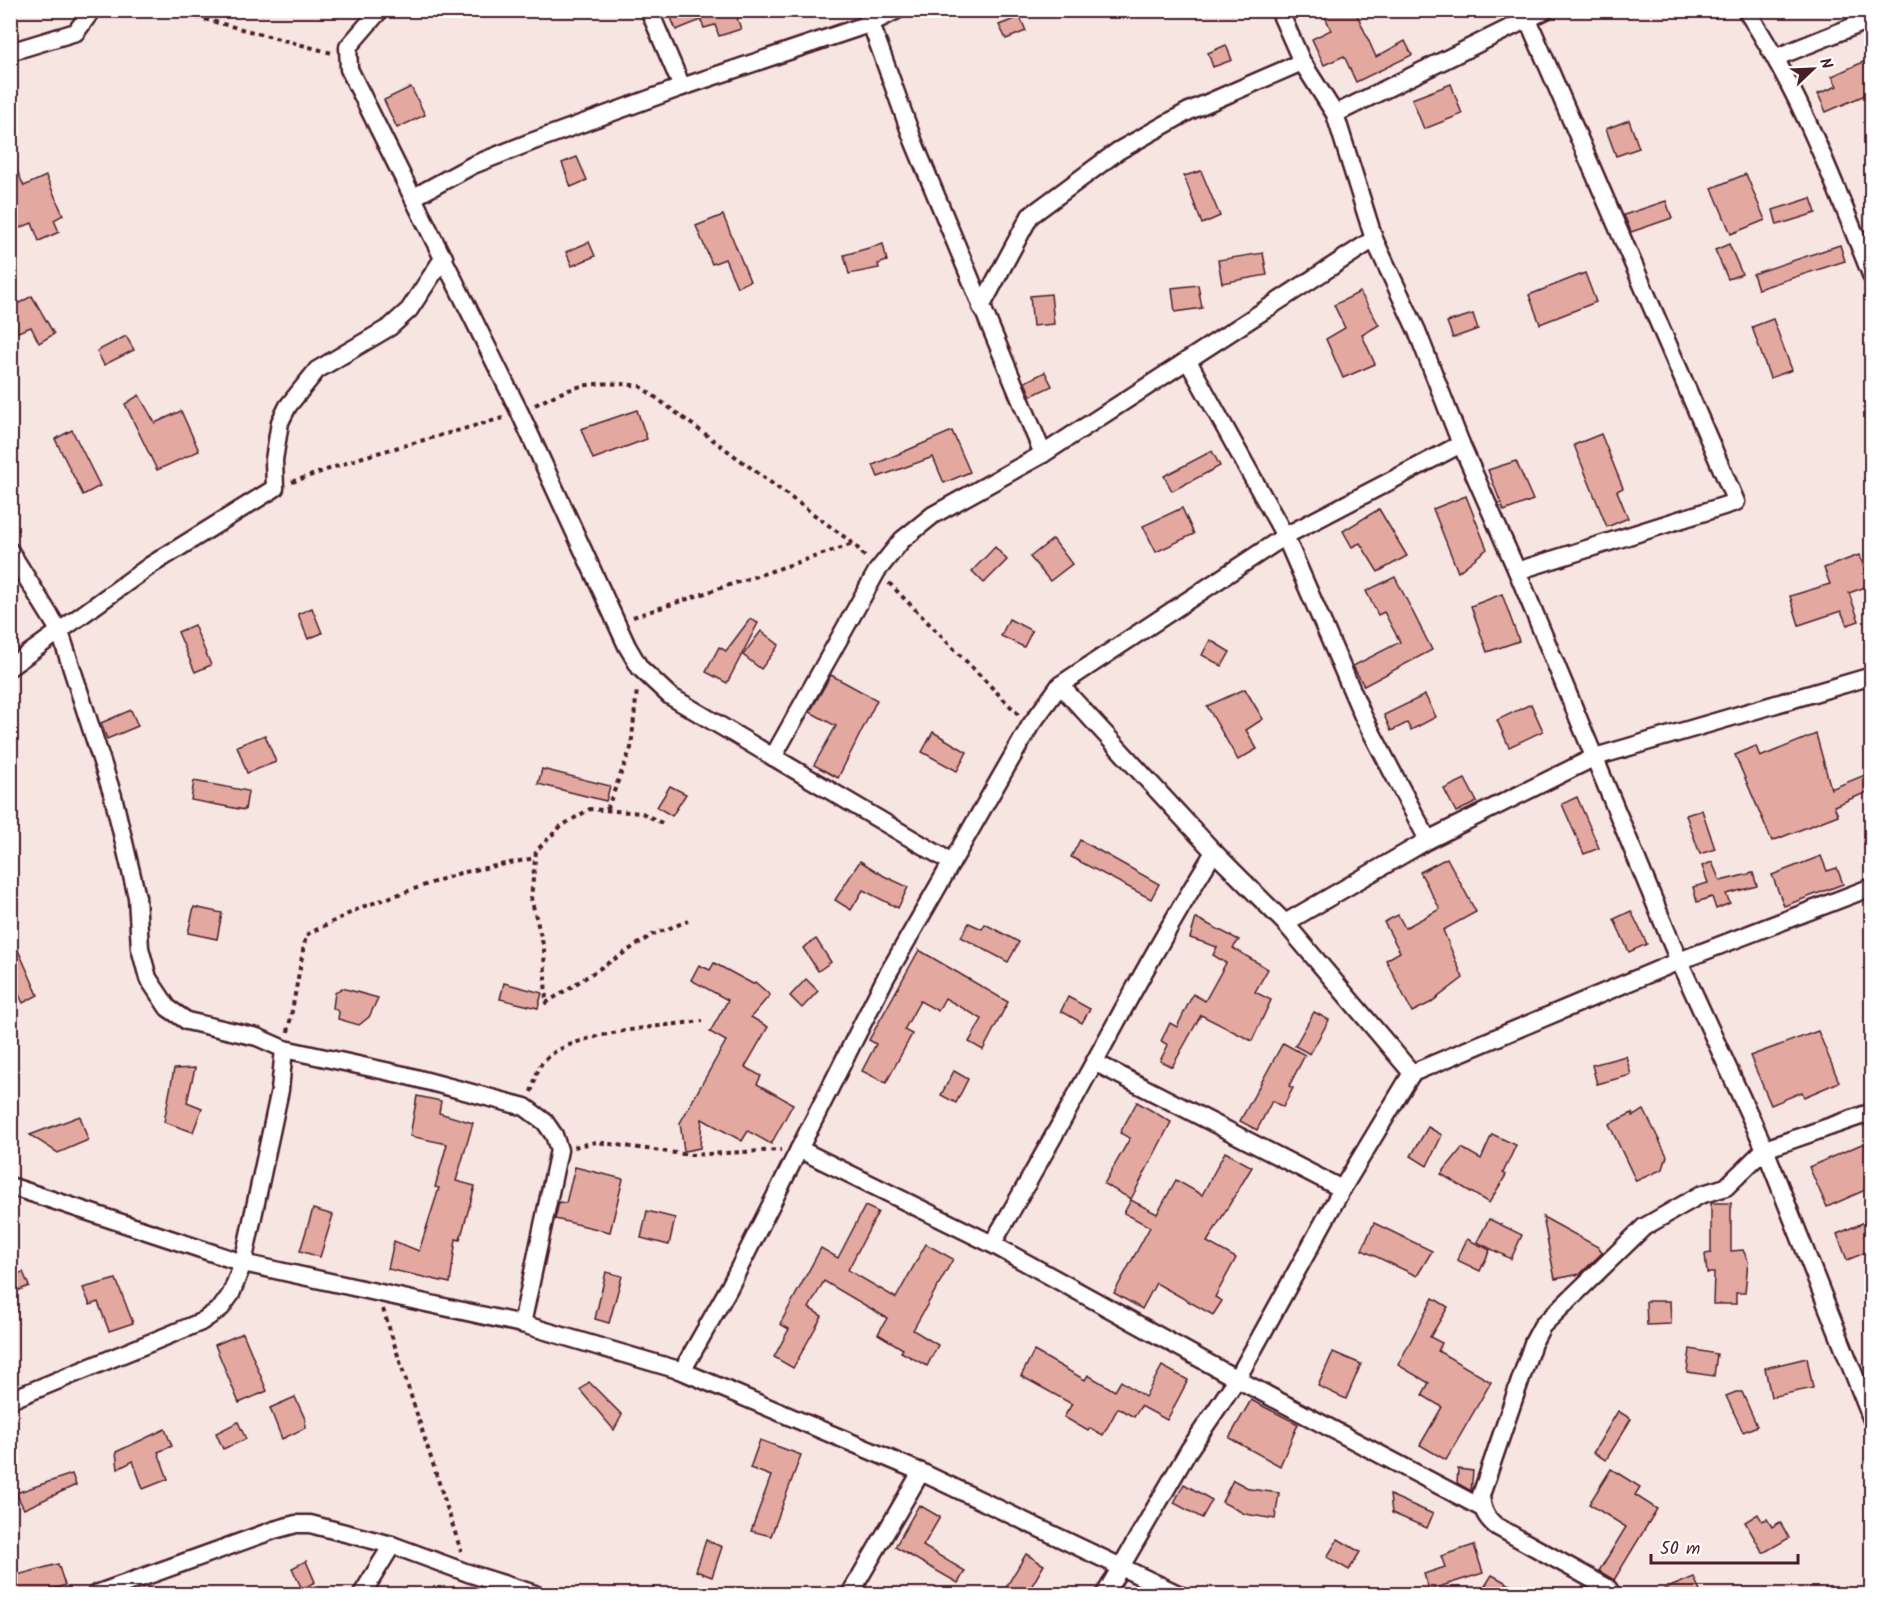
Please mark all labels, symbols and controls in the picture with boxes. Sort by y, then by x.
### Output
north arrow [1783,39,1843,99]
text: N [1812,54,1839,73]
scale bar [1651,1527,1798,1565]
text: 50 m [1660,1535,1700,1564]

